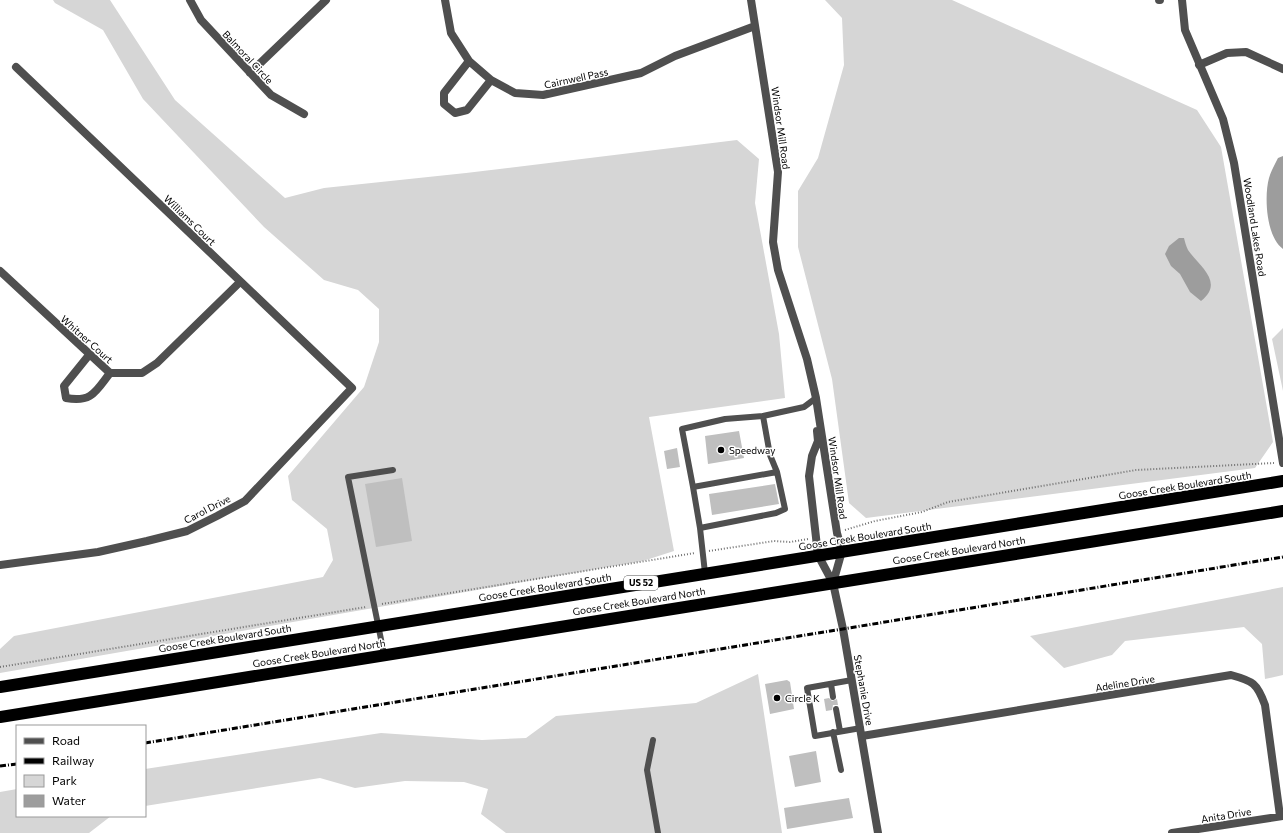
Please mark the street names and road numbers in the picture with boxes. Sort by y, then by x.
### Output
street label: Balmoral Circle [220,28,276,86]
street label: Cairnwell Pass [543,65,609,91]
street label: Windsor Mill Road [769,86,793,170]
street label: Woodland Lakes Road [1241,177,1269,277]
street label: Williams Court [162,192,218,248]
street label: Whitner Court [58,312,116,366]
street label: Windsor Mill Road [826,436,850,520]
street label: Goose Creek Boulevard South [1118,469,1252,501]
street label: Carol Drive [182,492,232,526]
street label: Goose Creek Boulevard South [798,520,932,552]
street label: Goose Creek Boulevard North [892,534,1026,566]
street label: Goose Creek Boulevard South [478,571,612,603]
road number: US 52 [624,576,658,590]
street label: Goose Creek Boulevard North [572,585,706,617]
street label: Goose Creek Boulevard South [158,622,292,654]
street label: Goose Creek Boulevard North [252,637,386,669]
street label: Stephanie Drive [852,654,876,726]
street label: Adeline Drive [1094,672,1156,694]
street label: Anita Drive [1200,805,1252,825]

